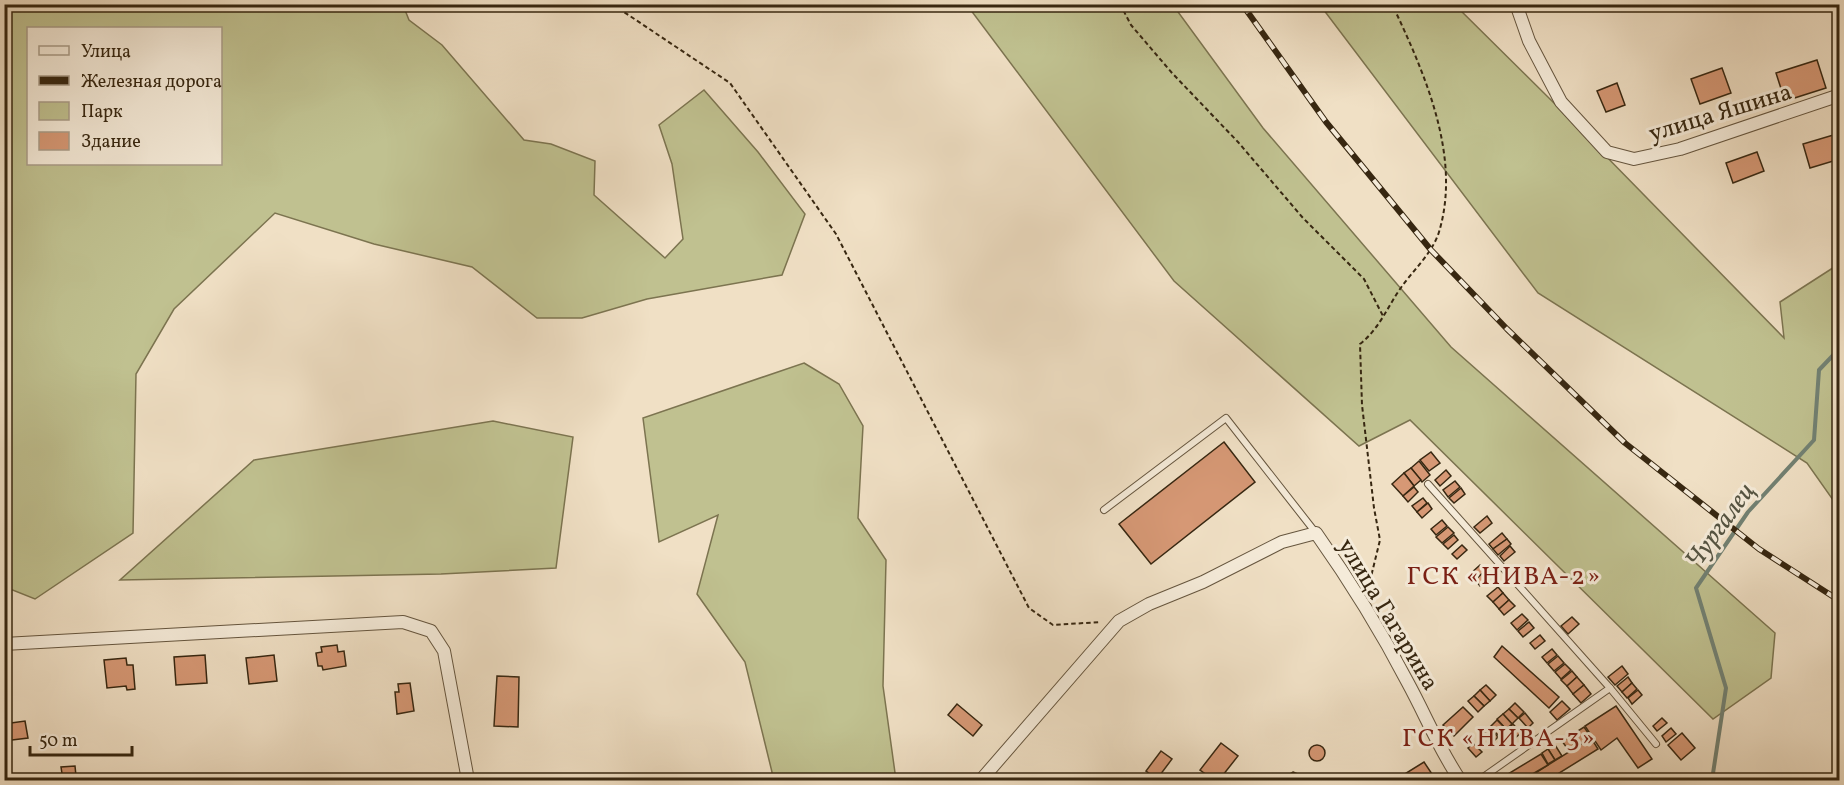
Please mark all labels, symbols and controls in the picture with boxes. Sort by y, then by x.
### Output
legend [27,27,222,165]
text: Улица [81,40,131,65]
text: Железная дорога [81,70,222,95]
street label: улица Яшина [1645,76,1796,152]
text: Парк [81,100,123,125]
text: Здание [81,130,141,155]
water label: Чургалец [1677,476,1764,577]
street label: улица Гагарина [1328,532,1446,698]
district label: ГСК «НИВА-2» [1407,559,1601,595]
scale bar [30,719,132,757]
district label: ГСК «НИВА-3» [1402,721,1596,757]
text: 50 m [39,729,78,754]

